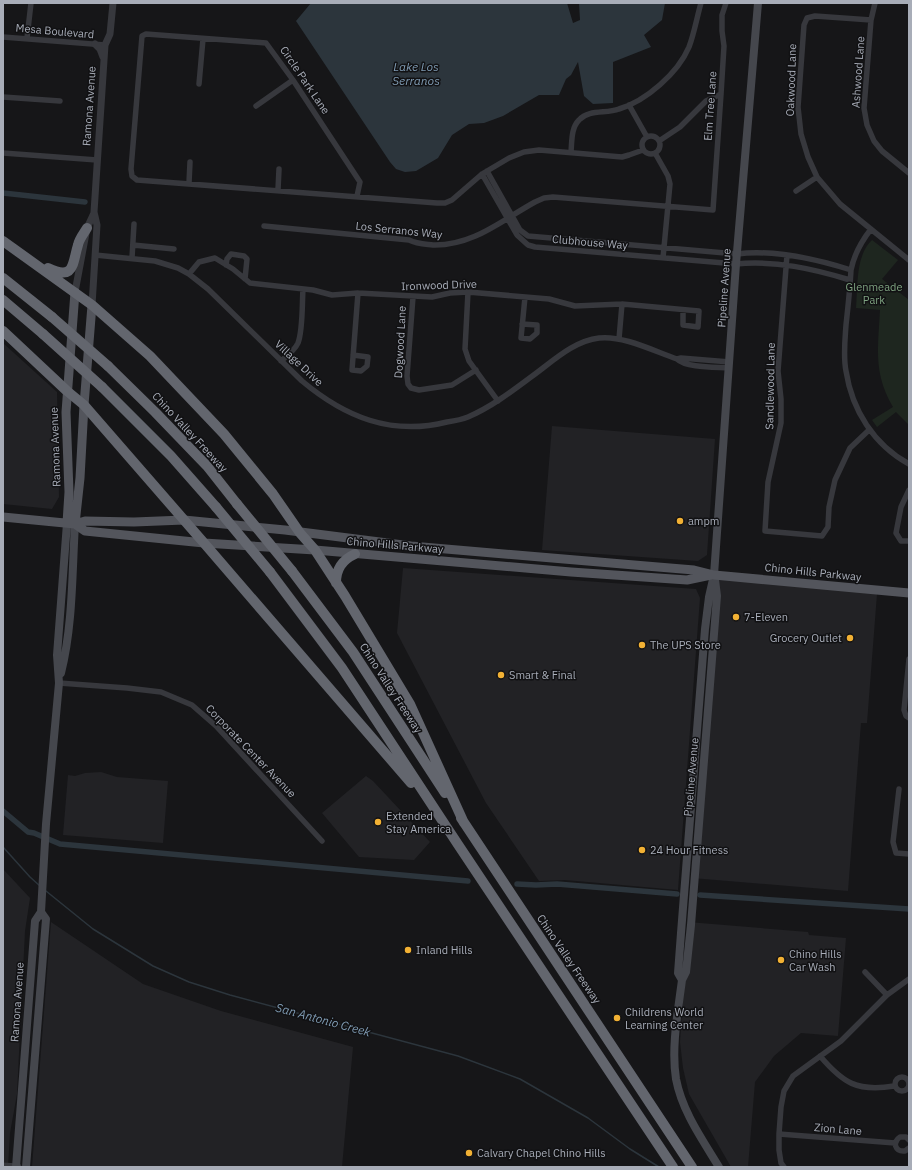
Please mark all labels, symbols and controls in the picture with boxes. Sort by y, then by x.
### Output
street label: Mesa Boulevard [15,21,95,41]
street label: Ashwood Lane [849,36,867,108]
street label: Circle Park Lane [277,43,333,117]
street label: Oakwood Lane [783,43,799,117]
water label: Lake Los Serranos [392,59,440,88]
street label: Ramona Avenue [79,66,99,146]
street label: Elm Tree Lane [701,71,719,141]
street label: Los Serranos Way [355,218,444,242]
street label: Clubhouse Way [551,232,629,252]
street label: Pipeline Avenue [714,248,734,328]
street label: Ironwood Drive [401,277,477,293]
park label: Glenmeade Park [846,280,902,307]
street label: Dogwood Lane [391,305,409,379]
street label: Village Drive [272,337,326,389]
street label: Sandlewood Lane [762,342,778,430]
street label: Chino Valley Freeway [149,389,231,475]
street label: Ramona Avenue [47,407,63,487]
place label: ampm [688,514,719,528]
marker: ampm [675,516,685,526]
street label: Chino Hills Parkway [346,534,445,556]
street label: Chino Hills Parkway [764,560,863,584]
place label: 7-Eleven [744,610,788,624]
marker: 7-Eleven [731,612,741,622]
place label: Grocery Outlet [770,631,842,645]
marker: Grocery Outlet [845,633,855,643]
place label: The UPS Store [650,638,721,652]
street label: Chino Valley Freeway [357,640,426,736]
marker: The UPS Store [637,640,647,650]
place label: Smart & Final [509,668,576,682]
marker: Smart & Final [496,670,506,680]
street label: Corporate Center Avenue [203,701,299,801]
street label: Pipeline Avenue [681,737,701,817]
place label: Extended Stay America [386,809,451,836]
marker: Extended Stay America [373,817,383,827]
place label: 24 Hour Fitness [650,843,728,857]
marker: 24 Hour Fitness [637,845,647,855]
street label: Chino Valley Freeway [534,912,604,1007]
place label: Inland Hills [416,943,473,957]
marker: Inland Hills [403,945,413,955]
place label: Chino Hills Car Wash [789,947,842,974]
marker: Chino Hills Car Wash [776,955,786,965]
street label: Ramona Avenue [7,962,27,1042]
water label: San Antonio Creek [274,1000,373,1040]
place label: Childrens World Learning Center [625,1005,704,1032]
marker: Childrens World Learning Center [612,1013,622,1023]
street label: Zion Lane [814,1120,862,1138]
place label: Calvary Chapel Chino Hills [477,1146,606,1160]
marker: Calvary Chapel Chino Hills [464,1148,474,1158]

